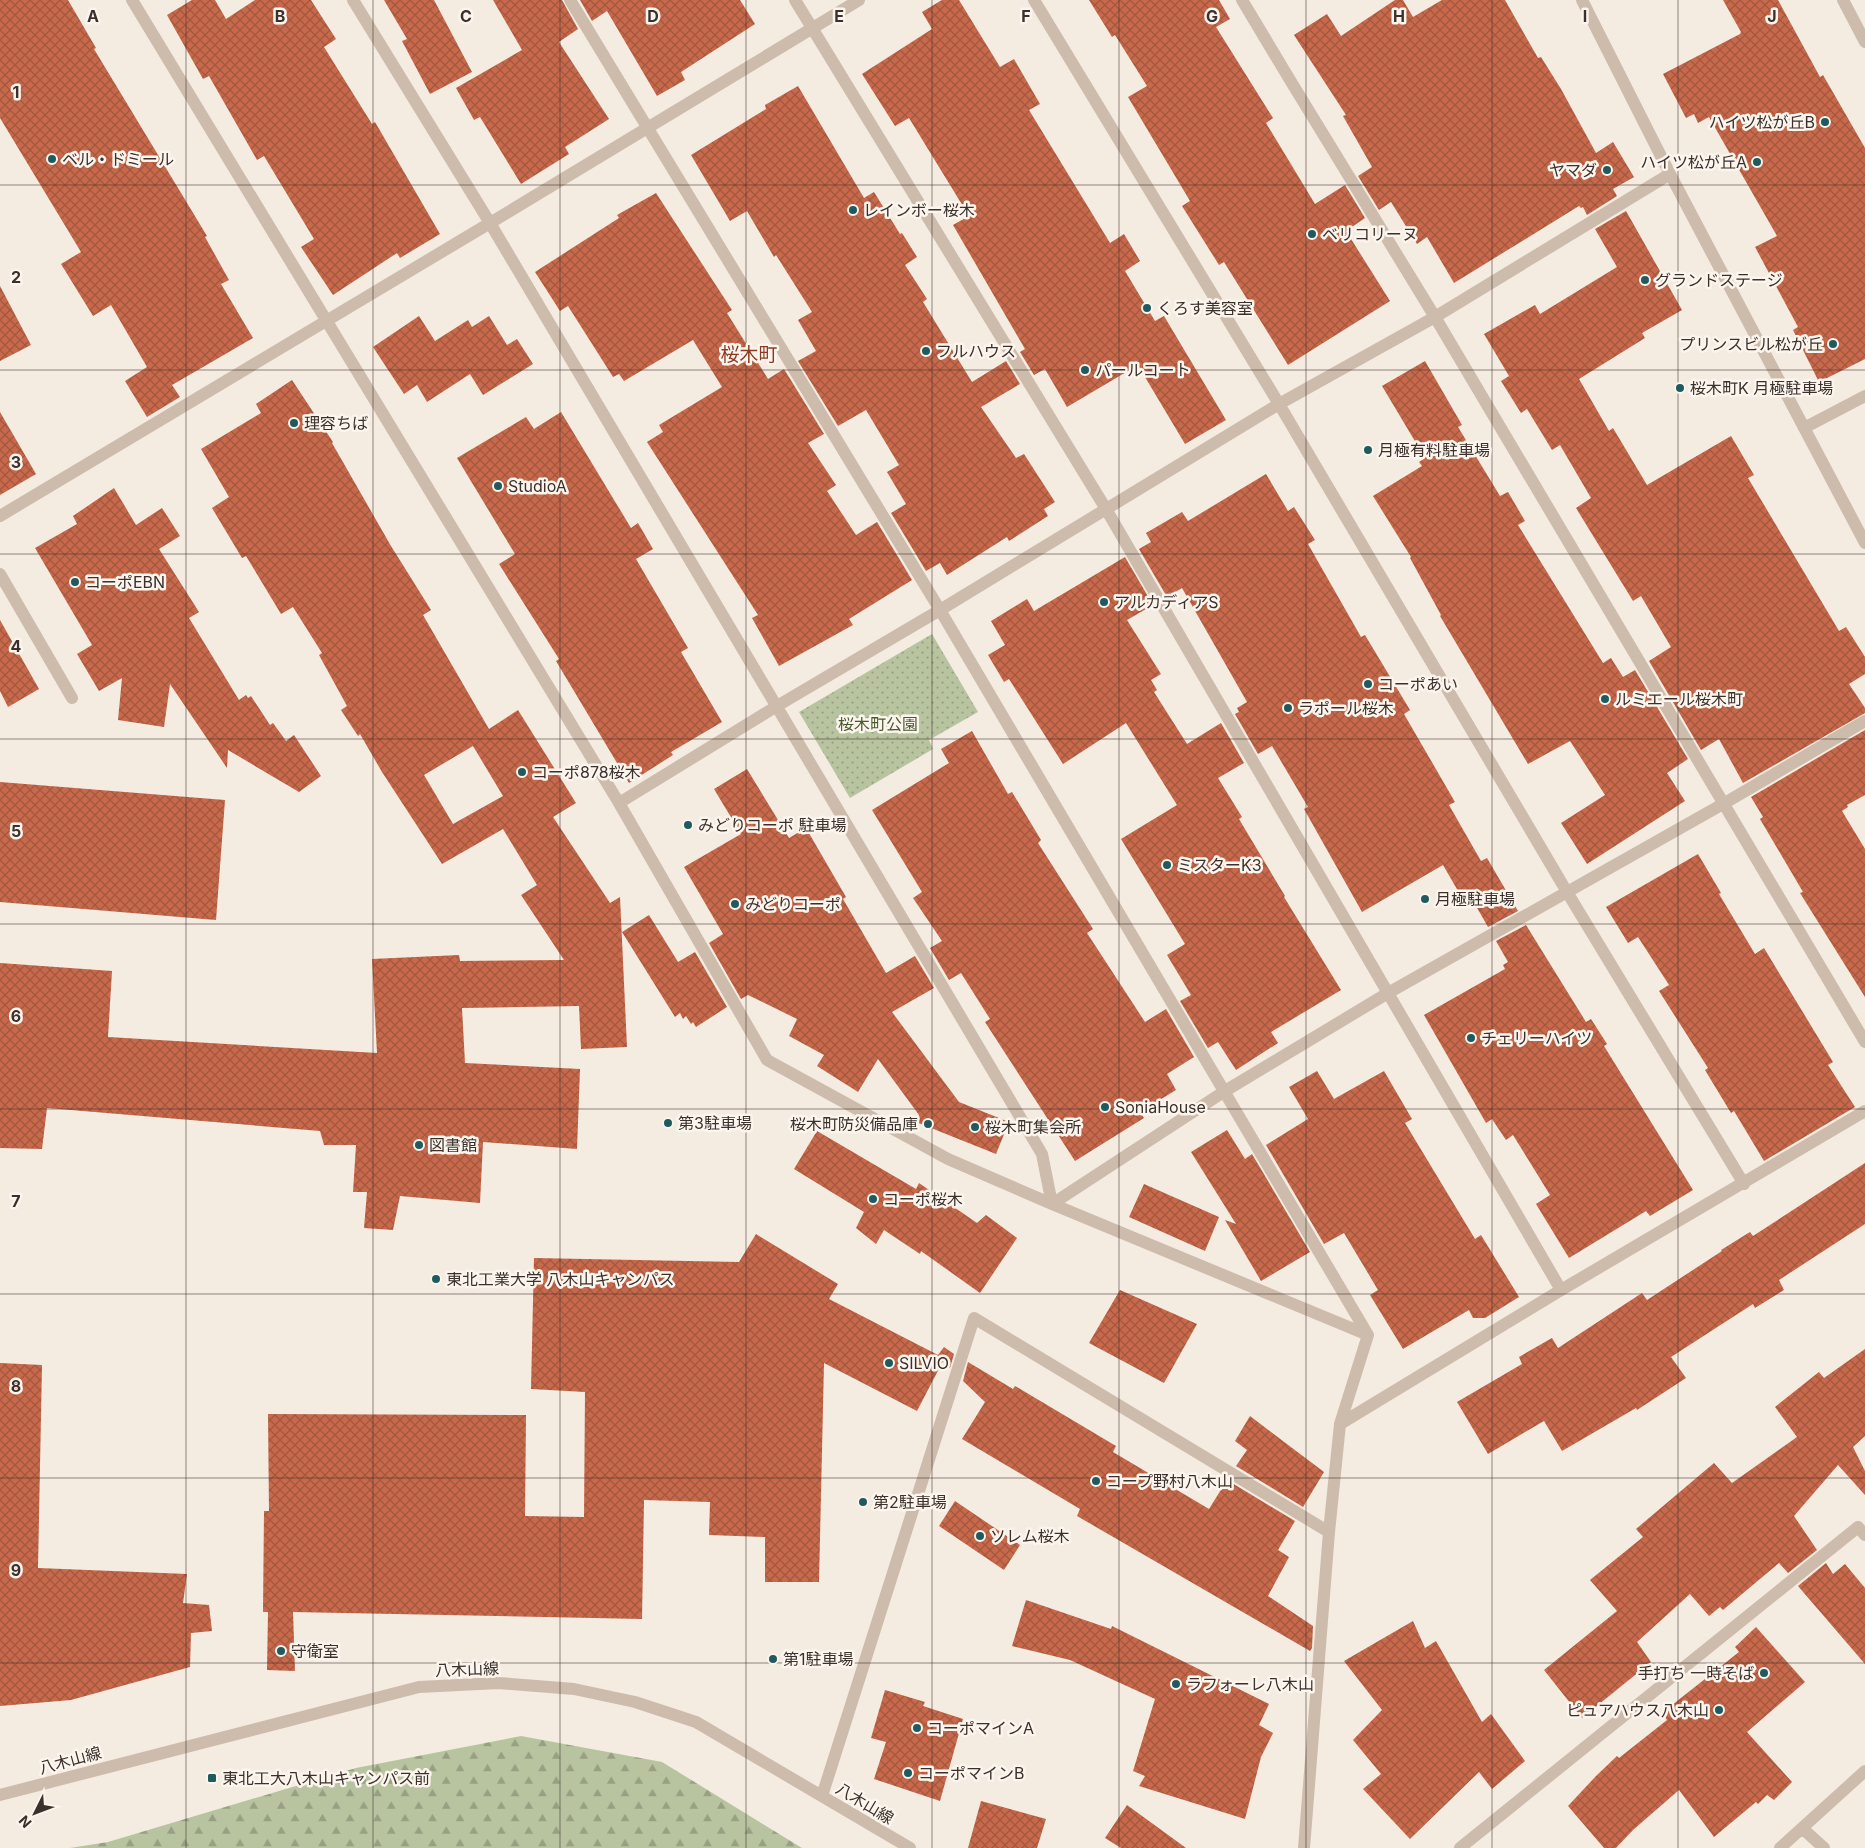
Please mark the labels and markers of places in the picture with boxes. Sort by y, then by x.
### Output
place label: ハイツ松が丘B [1709,112,1815,132]
marker: ハイツ松が丘B [1819,116,1831,128]
place label: ベル・ドミール [62,149,174,169]
place label: ハイツ松が丘A [1640,152,1747,172]
marker: ベル・ドミール [46,153,58,165]
marker: ハイツ松が丘A [1751,156,1763,168]
place label: ヤマダ [1549,160,1597,180]
marker: ヤマダ [1601,164,1613,176]
place label: レインボー桜木 [863,200,975,220]
marker: レインボー桜木 [847,204,859,216]
place label: ベリコリーヌ [1322,224,1418,244]
marker: ベリコリーヌ [1306,228,1318,240]
place label: グランドステージ [1655,270,1783,290]
marker: グランドステージ [1639,274,1651,286]
place label: くろす美容室 [1157,298,1253,318]
marker: くろす美容室 [1141,302,1153,314]
place label: プリンスビル松が丘 [1679,334,1823,354]
marker: プリンスビル松が丘 [1827,338,1839,350]
place label: フルハウス [936,341,1016,361]
marker: フルハウス [920,345,932,357]
place label: パールコート [1095,360,1191,380]
marker: パールコート [1079,364,1091,376]
place label: 桜木町K 月極駐車場 [1690,378,1833,398]
marker: 桜木町K 月極駐車場 [1674,382,1686,394]
place label: 理容ちば [304,413,368,433]
marker: 理容ちば [288,417,300,429]
place label: 月極有料駐車場 [1378,440,1490,460]
marker: 月極有料駐車場 [1362,444,1374,456]
place label: StudioA [508,476,567,496]
marker: StudioA [492,480,504,492]
place label: コーポEBN [85,572,165,592]
marker: コーポEBN [69,576,81,588]
place label: アルカディアS [1114,592,1219,612]
marker: アルカディアS [1098,596,1110,608]
place label: コーポあい [1378,674,1458,694]
marker: コーポあい [1362,678,1374,690]
place label: ルミエール桜木町 [1615,689,1743,709]
marker: ルミエール桜木町 [1599,693,1611,705]
place label: ラポール桜木 [1298,698,1394,718]
marker: ラポール桜木 [1282,702,1294,714]
place label: コーポ878桜木 [532,762,641,782]
marker: コーポ878桜木 [516,766,528,778]
place label: みどりコーポ 駐車場 [698,815,847,835]
marker: みどりコーポ 駐車場 [682,819,694,831]
place label: ミスターK3 [1177,855,1262,875]
marker: ミスターK3 [1161,859,1173,871]
place label: 月極駐車場 [1435,889,1515,909]
marker: 月極駐車場 [1419,893,1431,905]
place label: みどりコーポ [745,894,841,914]
marker: みどりコーポ [729,898,741,910]
place label: チェリーハイツ [1481,1028,1592,1048]
marker: チェリーハイツ [1465,1032,1477,1044]
place label: SoniaHouse [1115,1097,1206,1117]
marker: SoniaHouse [1099,1101,1111,1113]
place label: 第3駐車場 [678,1113,752,1133]
place label: 桜木町防災備品庫 [790,1114,918,1134]
marker: 第3駐車場 [662,1117,674,1129]
place label: 桜木町集会所 [985,1117,1081,1137]
marker: 桜木町防災備品庫 [922,1118,934,1130]
marker: 桜木町集会所 [969,1121,981,1133]
place label: 図書館 [429,1135,477,1155]
marker: 図書館 [413,1139,425,1151]
place label: コーポ桜木 [883,1189,963,1209]
marker: コーポ桜木 [867,1193,879,1205]
place label: 東北工業大学 八木山キャンパス [446,1269,675,1289]
marker: 東北工業大学 八木山キャンパス [430,1273,442,1285]
place label: SILVIO [899,1353,949,1373]
marker: SILVIO [883,1357,895,1369]
place label: コープ野村八木山 [1106,1471,1233,1491]
marker: コープ野村八木山 [1090,1475,1102,1487]
place label: 第2駐車場 [873,1492,947,1512]
marker: 第2駐車場 [857,1496,869,1508]
place label: ソレム桜木 [990,1526,1070,1546]
marker: ソレム桜木 [974,1530,986,1542]
place label: 守衛室 [291,1641,339,1661]
marker: 守衛室 [275,1645,287,1657]
place label: 第1駐車場 [783,1649,854,1669]
marker: 第1駐車場 [767,1653,779,1665]
place label: 手打ち 一時そば [1637,1663,1754,1683]
marker: 手打ち 一時そば [1758,1667,1770,1679]
place label: ラフォーレ八木山 [1186,1674,1314,1694]
marker: ラフォーレ八木山 [1170,1678,1182,1690]
place label: ピュアハウス八木山 [1566,1700,1709,1720]
marker: ピュアハウス八木山 [1713,1704,1725,1716]
place label: コーポマインA [927,1718,1034,1738]
marker: コーポマインA [911,1722,923,1734]
place label: コーポマインB [918,1763,1024,1783]
marker: コーポマインB [902,1767,914,1779]
place label: 東北工大八木山キャンパス前 [222,1768,430,1788]
marker: 東北工大八木山キャンパス前 [206,1772,218,1784]

